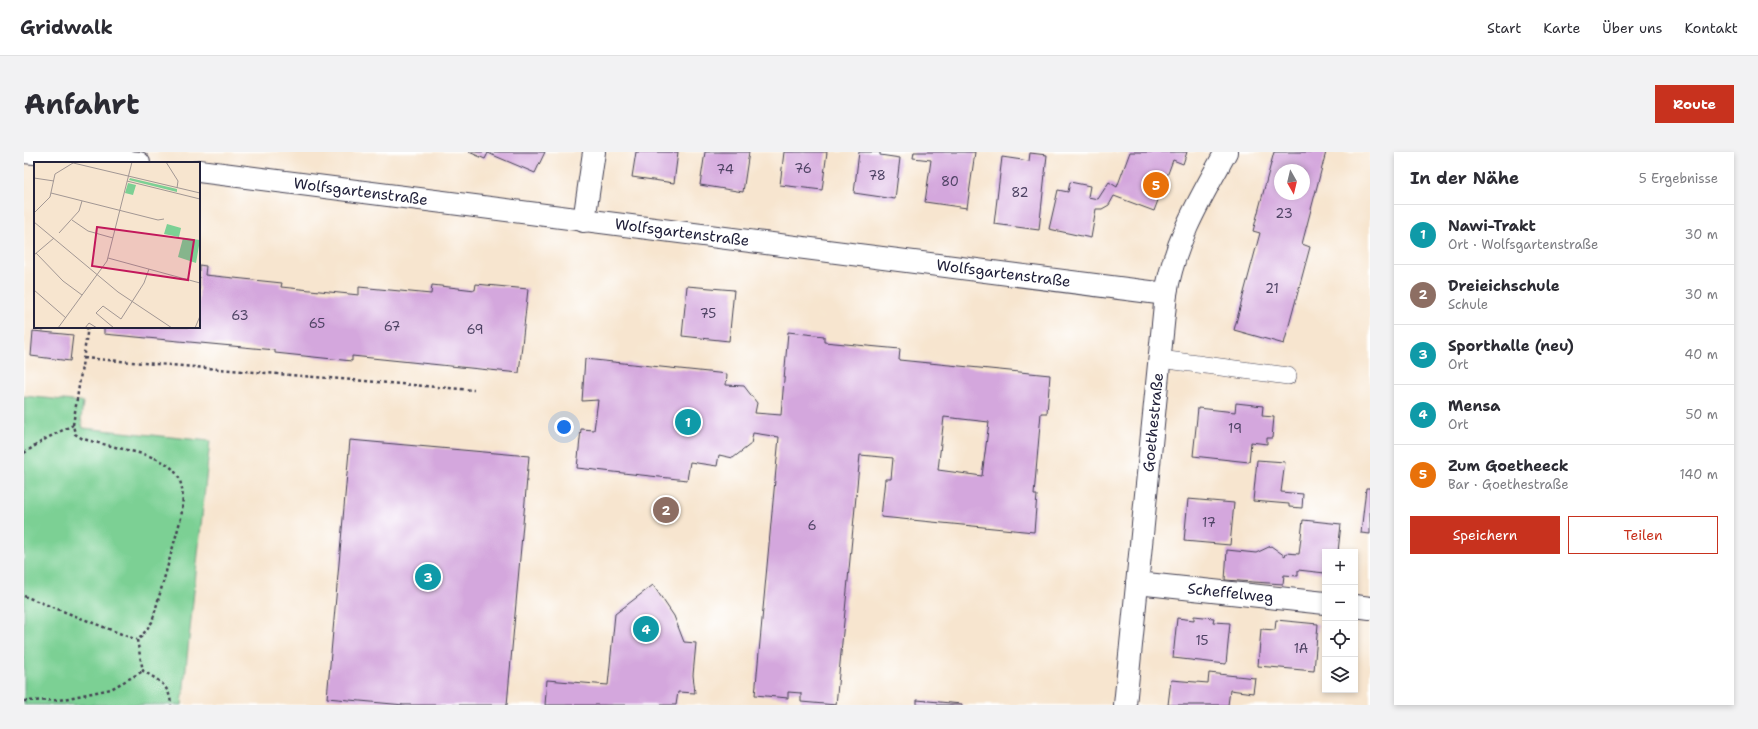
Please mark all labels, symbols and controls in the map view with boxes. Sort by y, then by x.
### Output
text: Gridwalk [20,15,113,40]
text: Start [1487,19,1521,37]
text: Karte [1543,19,1580,37]
text: Über uns [1602,19,1662,37]
text: Kontakt [1684,19,1738,37]
text: Anfahrt [24,85,140,123]
button: Route [1655,85,1734,123]
house number: 76 [794,160,812,177]
house number: 74 [716,161,734,178]
inset map [34,162,200,328]
north arrow [1274,164,1310,200]
house number: 78 [868,167,886,184]
text: In der Nähe [1410,167,1519,189]
pin: 5 [1143,170,1169,200]
text: 5 Ergebnisse [1639,170,1718,187]
street label: Wolfsgartenstraße [292,173,429,210]
house number: 80 [941,173,959,190]
house number: 82 [1011,184,1029,201]
house number: 23 [1275,205,1293,222]
street label: Wolfsgartenstraße [614,214,750,251]
text: Nawi-Trakt [1448,216,1536,236]
text: 1 [1420,226,1426,243]
text: 30 m [1684,226,1718,243]
text: Ort · Wolfsgartenstraße [1448,236,1598,253]
street label: Wolfsgartenstraße [935,255,1072,292]
text: Dreieichschule [1448,276,1560,296]
house number: 21 [1265,280,1279,297]
text: 2 [1418,286,1428,303]
text: 30 m [1684,286,1718,303]
text: Schule [1448,296,1488,313]
house number: 75 [700,305,716,322]
house number: 63 [231,307,249,324]
house number: 65 [309,315,325,332]
house number: 67 [384,318,400,335]
house number: 69 [466,321,484,338]
text: Sporthalle (neu) [1448,336,1574,356]
text: 3 [1418,346,1428,363]
text: 40 m [1684,346,1718,363]
text: Ort [1448,356,1469,373]
street label: Goethestraße [1138,372,1168,473]
text: Mensa [1448,396,1500,416]
text: 4 [1418,406,1428,423]
text: 50 m [1685,406,1718,423]
pin: 1 [675,407,701,437]
text: Ort [1448,416,1469,433]
your location [554,417,574,437]
house number: 19 [1228,420,1242,437]
text: Zum Goetheeck [1448,456,1569,476]
text: 5 [1419,466,1427,483]
text: 140 m [1679,466,1718,483]
text: Bar · Goethestraße [1448,476,1569,493]
pin: 2 [653,495,679,525]
house number: 17 [1202,514,1216,531]
button: Speichern [1410,516,1560,554]
button: Teilen [1568,516,1718,554]
house number: 6 [807,517,817,534]
map controls [1322,549,1358,693]
button: + [1322,549,1358,585]
pin: 3 [415,562,441,592]
street label: Scheffelweg [1186,578,1275,607]
button: − [1322,585,1358,621]
pin: 4 [633,614,659,644]
button: locate [1322,621,1358,657]
house number: 15 [1195,632,1209,649]
house number: 1A [1294,640,1308,657]
button: layers [1322,657,1358,693]

